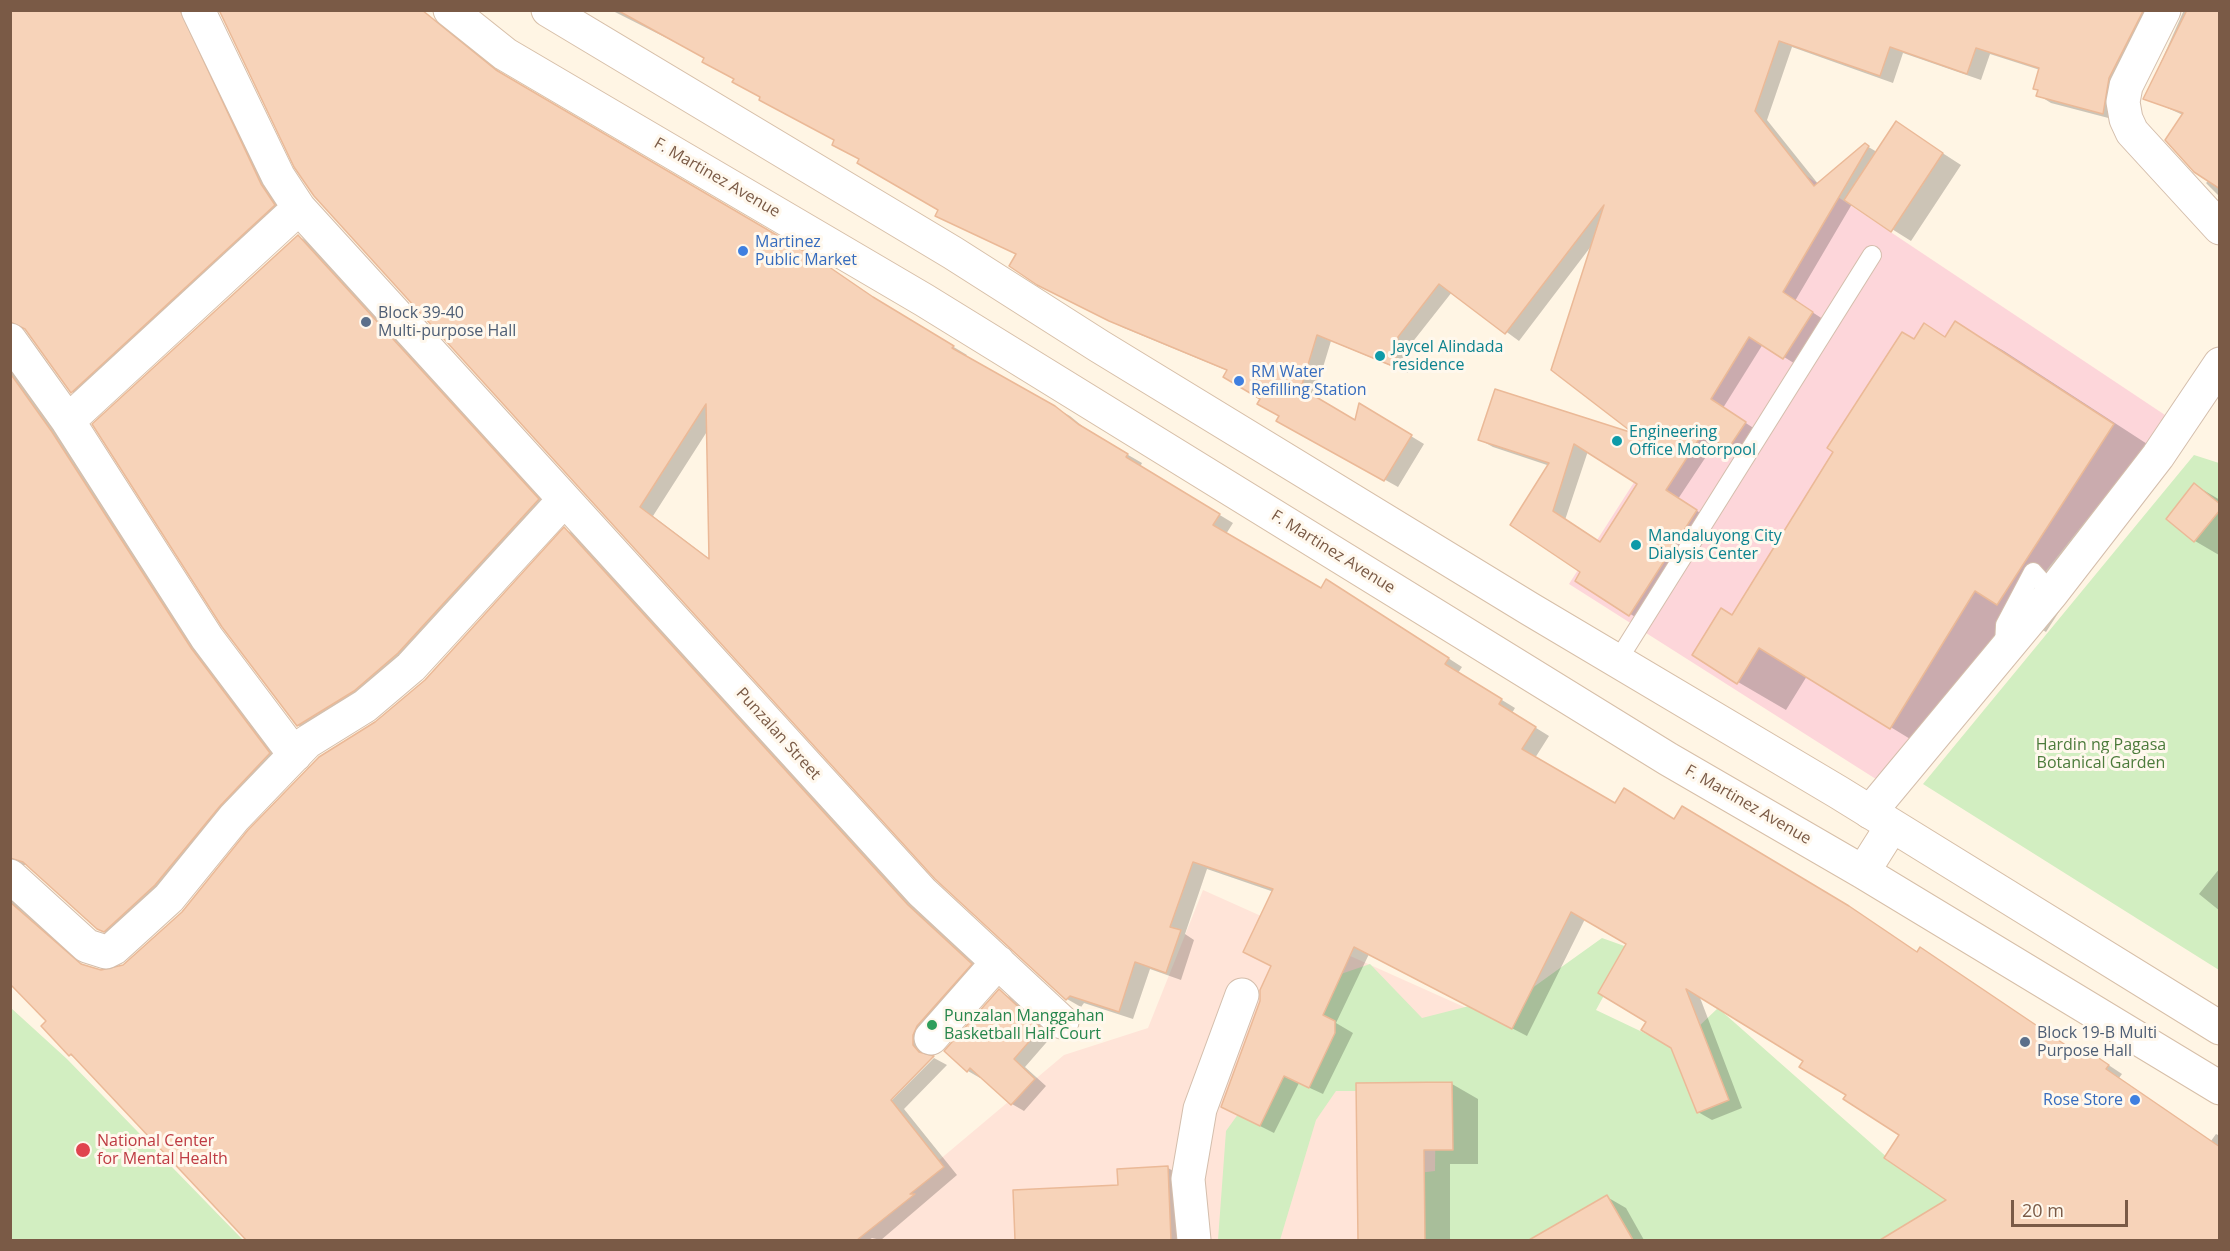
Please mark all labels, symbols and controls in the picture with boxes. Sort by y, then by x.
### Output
street label: F. Martinez Avenue [651,134,783,222]
place label: Martinez Public Market [755,232,857,270]
marker: Martinez Public Market [736,244,750,258]
place label: Block 39-40 Multi-purpose Hall [378,303,516,341]
marker: Block 39-40 Multi-purpose Hall [359,315,373,329]
place label: Jaycel Alindada residence [1392,337,1503,375]
marker: Jaycel Alindada residence [1373,349,1387,363]
place label: RM Water Refilling Station [1251,362,1367,400]
marker: RM Water Refilling Station [1232,374,1246,388]
place label: Engineering Office Motorpool [1629,422,1756,460]
marker: Engineering Office Motorpool [1610,434,1624,448]
street label: F. Martinez Avenue [1268,506,1398,598]
place label: Mandaluyong City Dialysis Center [1648,526,1782,564]
marker: Mandaluyong City Dialysis Center [1629,538,1643,552]
street label: Punzalan Street [732,684,824,784]
park label: Hardin ng Pagasa Botanical Garden [2036,735,2166,773]
street label: F. Martinez Avenue [1682,761,1814,849]
place label: Punzalan Manggahan Basketball Half Court [944,1006,1104,1044]
marker: Punzalan Manggahan Basketball Half Court [925,1018,939,1032]
place label: Block 19-B Multi Purpose Hall [2037,1023,2157,1061]
marker: Block 19-B Multi Purpose Hall [2018,1035,2032,1049]
place label: Rose Store [2043,1090,2123,1110]
marker: Rose Store [2128,1093,2142,1107]
place label: National Center for Mental Health [97,1131,228,1169]
marker: National Center for Mental Health [74,1141,92,1159]
scale bar [2014,1188,2131,1226]
text: 20 m [2022,1198,2064,1222]

